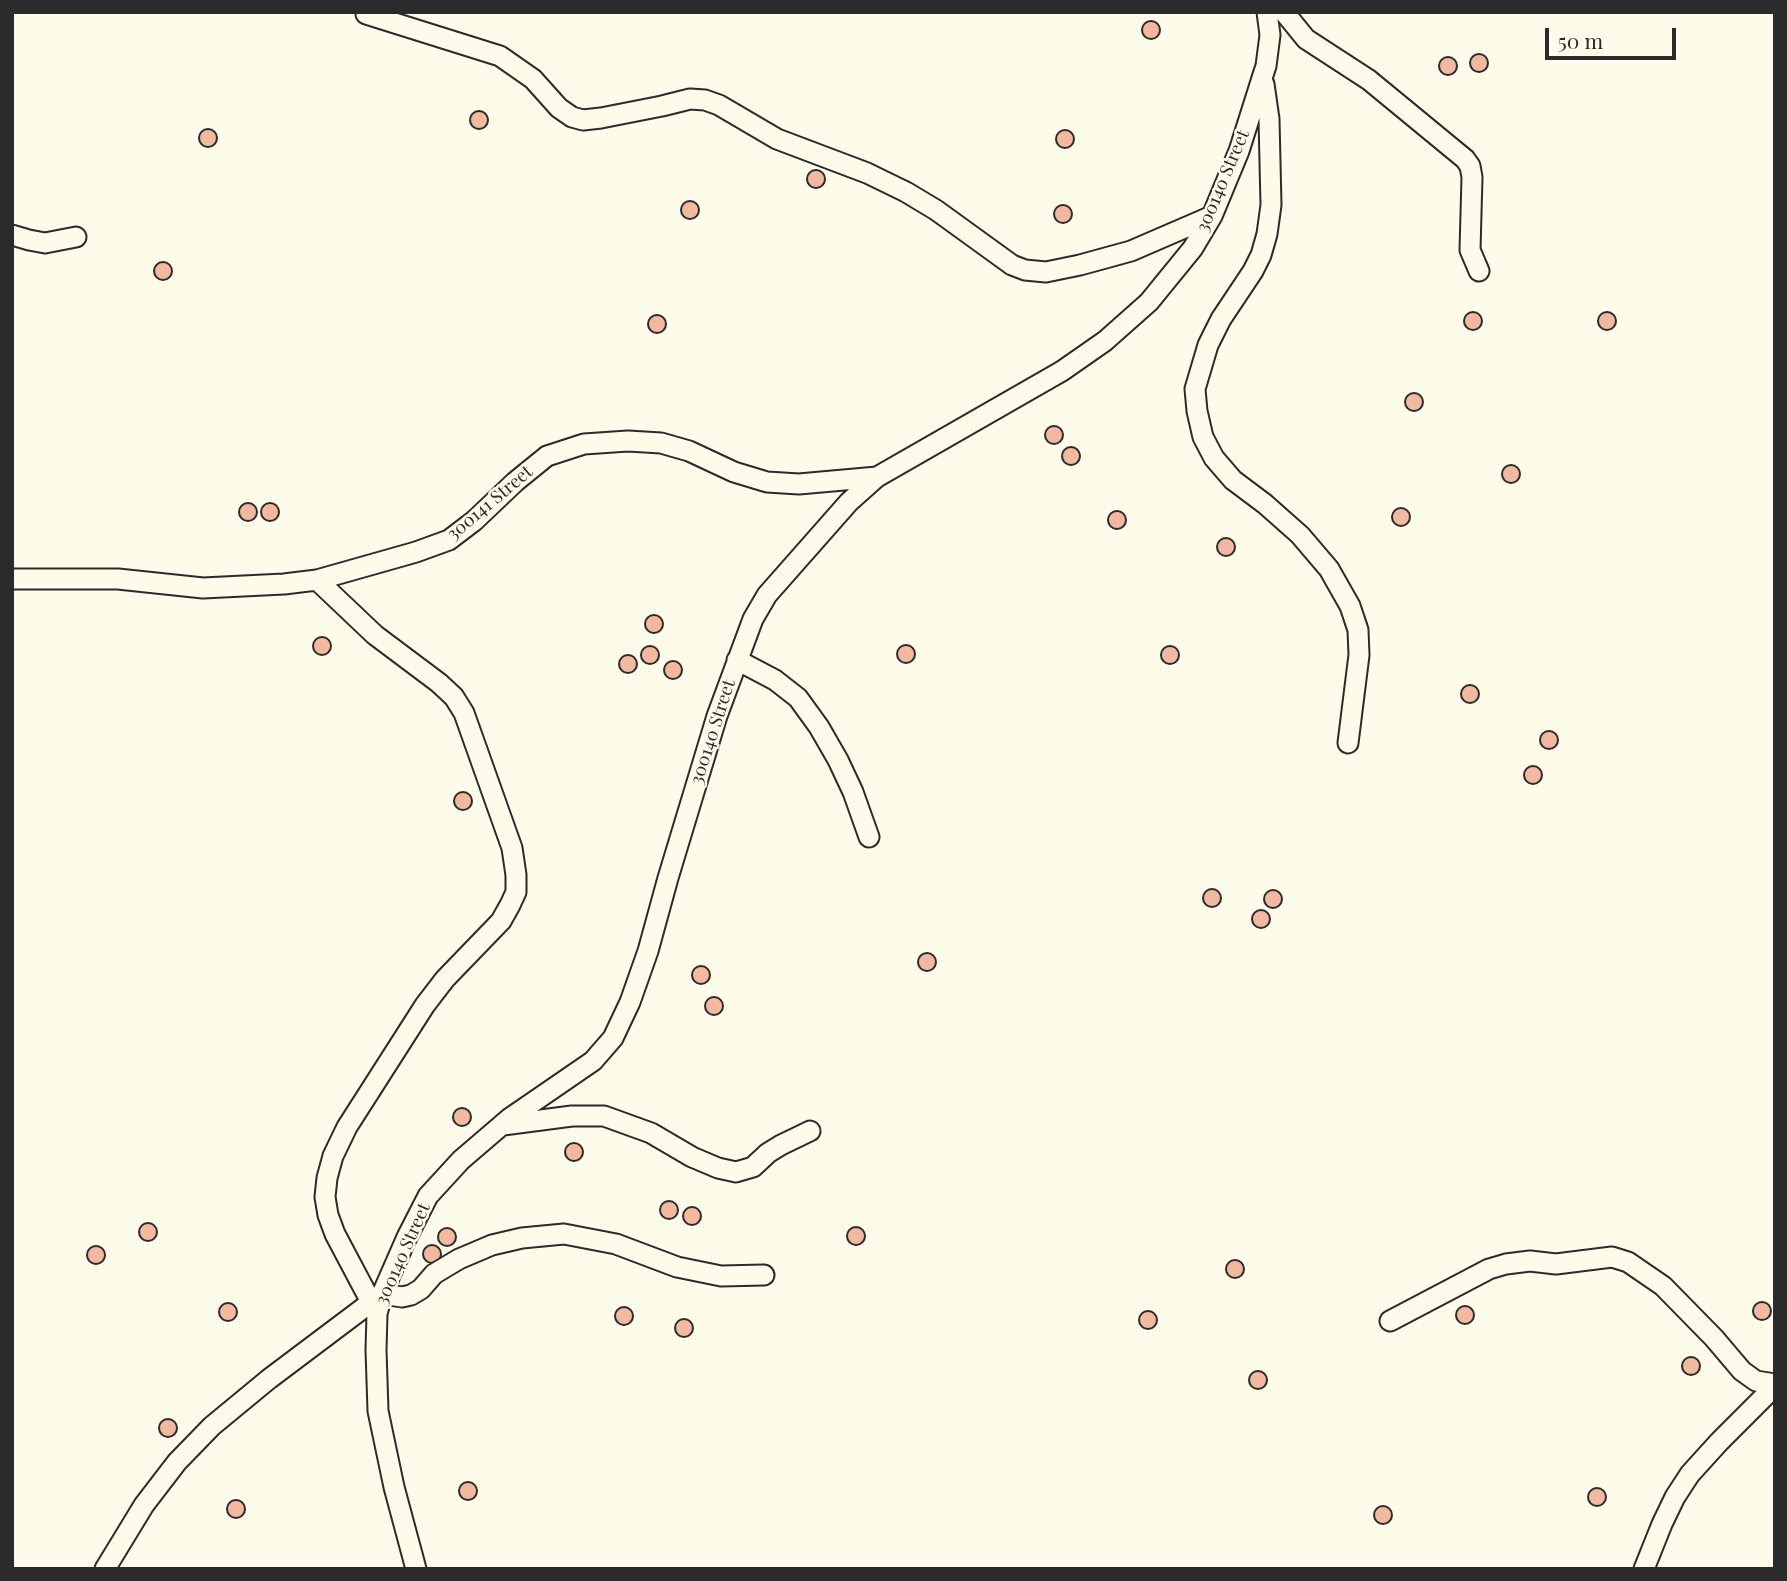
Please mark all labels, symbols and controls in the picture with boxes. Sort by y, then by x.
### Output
scale bar [1549,14,1680,58]
text: 50 m [1558,26,1603,54]
street label: 300140 Street [1192,127,1254,235]
street label: 300141 Street [443,461,537,545]
street label: 300140 Street [686,677,740,787]
street label: 300140 Street [371,1200,435,1308]

